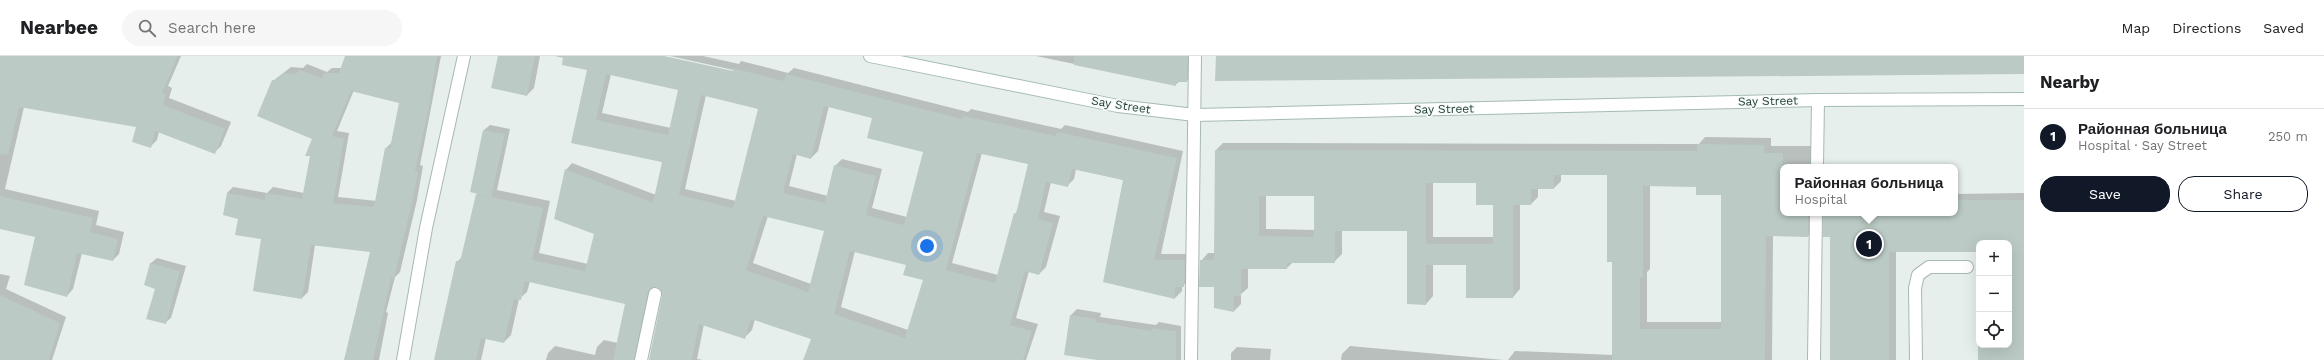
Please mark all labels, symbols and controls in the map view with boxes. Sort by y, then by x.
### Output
search box [122,10,402,46]
text: Nearbee [20,16,98,39]
icon: search [136,17,158,39]
text: Search here [168,19,256,37]
text: Map [2122,20,2150,36]
text: Directions [2172,20,2241,36]
text: Saved [2263,20,2304,36]
text: Nearby [2040,72,2099,92]
street label: Say Street [1090,93,1152,117]
street label: Say Street [1738,93,1798,109]
street label: Say Street [1414,101,1474,117]
text: Районная больница [2078,120,2227,138]
text: 1 [2050,129,2056,144]
text: 250 m [2268,129,2308,144]
text: Hospital · Say Street [2078,138,2207,153]
popup [1780,164,1958,216]
text: Районная больница [1795,174,1943,192]
button: Save [2040,176,2170,212]
button: Share [2178,176,2308,212]
text: Hospital [1795,192,1847,207]
pin: 1 [1856,229,1882,259]
your location [917,236,937,256]
map controls [1976,240,2012,348]
button: + [1976,240,2012,276]
button: − [1976,276,2012,312]
button: locate [1976,312,2012,348]

